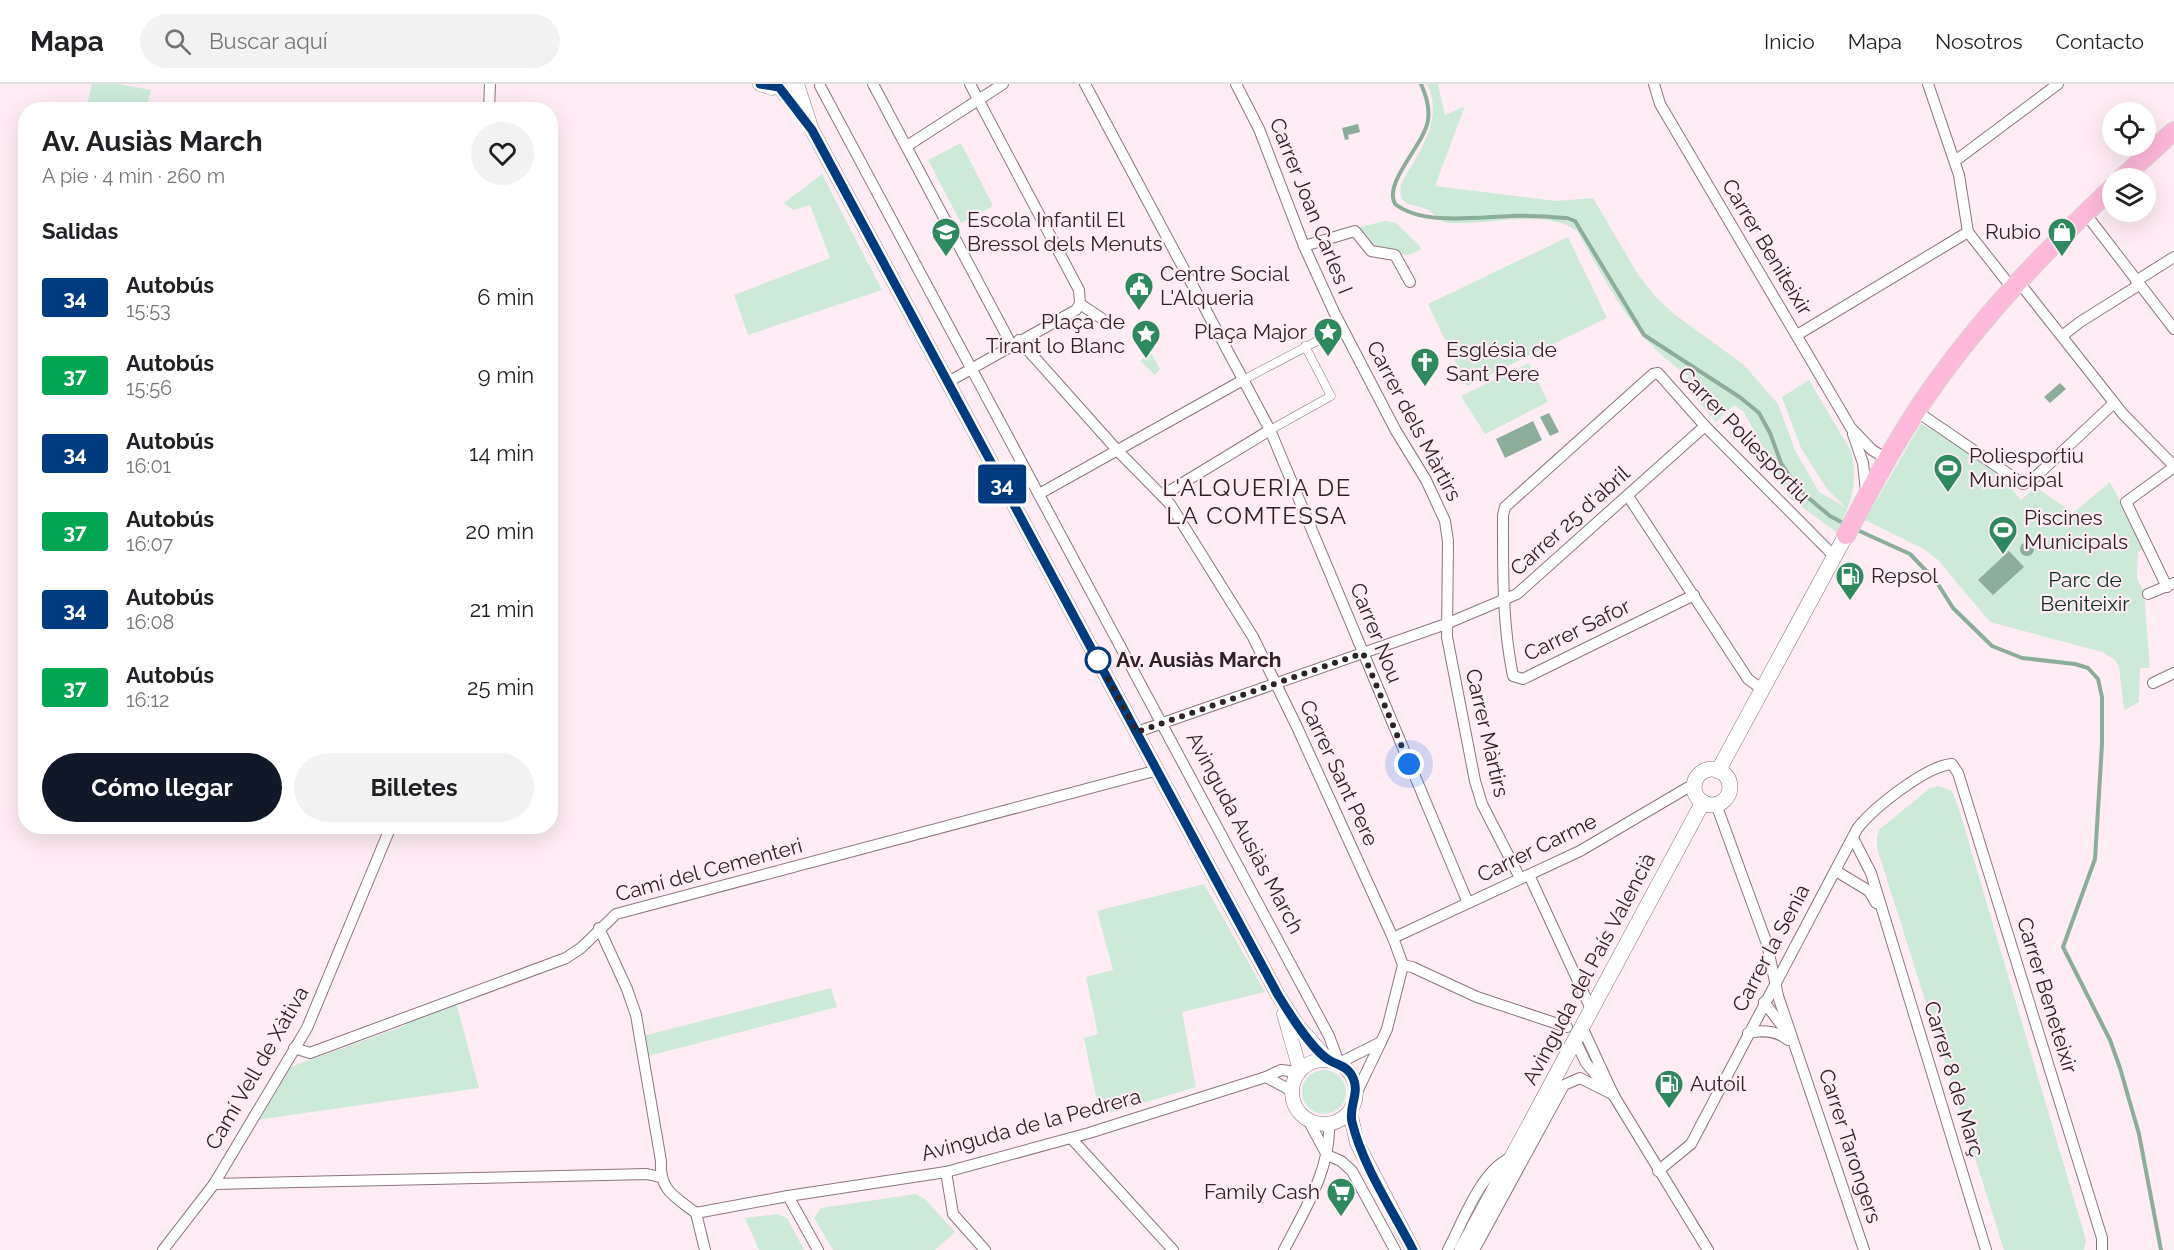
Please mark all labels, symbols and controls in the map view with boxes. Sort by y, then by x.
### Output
search box [140,14,560,68]
text: Mapa [30,25,104,58]
icon: search [161,25,194,58]
text: Buscar aquí [209,28,328,54]
text: Inicio [1764,29,1815,54]
text: Mapa [1848,29,1902,54]
text: Nosotros [1935,29,2023,54]
text: Contacto [2056,29,2144,54]
map controls [2102,102,2156,222]
button: locate [2102,102,2156,156]
street label: Carrer Joan Carles I [1265,114,1358,298]
button: heart [471,122,534,185]
text: Av. Ausiàs March [42,125,263,158]
text: A pie · 4 min · 260 m [42,164,225,188]
button: layers [2102,168,2156,222]
street label: Carrer Beniteixir [1717,174,1818,320]
place label: Escola Infantil El Bressol dels Menuts [967,207,1163,256]
school or university icon: Escola Infantil El Bressol dels Menuts [930,216,962,258]
shop icon: Rubio [2046,216,2078,258]
text: Salidas [42,218,118,244]
place label: Rubio [1985,219,2041,244]
place label: Centre Social L'Alqueria [1160,261,1289,310]
public building icon: Centre Social L'Alqueria [1123,270,1155,312]
text: Autobús [126,272,214,298]
text: 6 min [477,284,534,310]
text: 34 [63,285,87,310]
text: 15:53 [126,298,171,322]
place label: Plaça de Tirant lo Blanc [986,309,1125,358]
place icon: Plaça Major [1312,316,1344,358]
place icon: Plaça de Tirant lo Blanc [1130,318,1162,360]
place label: Plaça Major [1194,319,1308,344]
street label: Carrer dels Màrtirs [1362,336,1467,505]
place label: Església de Sant Pere [1446,337,1557,386]
church icon: Església de Sant Pere [1409,346,1441,388]
text: Autobús [126,350,214,376]
street label: Carrer Poliesportiu [1673,361,1816,508]
text: 9 min [478,362,534,388]
text: 37 [63,363,87,388]
text: 15:56 [126,376,172,400]
text: Autobús [126,428,214,454]
text: 14 min [469,440,534,466]
text: 34 [63,441,87,466]
place label: Poliesportiu Municipal [1969,443,2084,492]
sports icon: Poliesportiu Municipal [1932,452,1964,494]
text: 16:01 [126,454,171,478]
street label: Carrer 25 d'abril [1505,460,1635,581]
line badge: 34 [975,464,1029,504]
text: 34 [990,472,1014,497]
district label: L'ALQUERIA DE LA COMTESSA [1162,473,1352,530]
place label: Piscines Municipals [2024,505,2128,554]
text: Autobús [126,506,214,532]
sports icon: Piscines Municipals [1987,514,2019,556]
text: 20 min [466,518,534,544]
text: 37 [63,519,87,544]
text: 16:07 [126,532,173,556]
fuel station icon: Repsol [1834,560,1866,602]
place label: Repsol [1871,563,1938,588]
park label: Parc de Beniteixir [2040,567,2130,616]
street label: Carrer Nou [1345,579,1408,687]
text: Autobús [126,584,214,610]
street label: Carrer Safor [1519,593,1635,666]
text: 21 min [470,596,534,622]
text: 34 [63,597,87,622]
text: 16:08 [126,610,174,634]
marker: Av. Ausiàs March [1085,647,1111,673]
place label: Av. Ausiàs March [1116,647,1281,672]
text: Autobús [126,662,214,688]
street label: Carrer Màrtirs [1461,666,1514,800]
text: 25 min [467,674,534,700]
text: 37 [63,675,87,700]
text: 16:12 [126,688,169,712]
street label: Carrer Sant Pere [1295,696,1384,850]
street label: Avinguda Ausiàs March [1182,728,1309,938]
your location [1394,749,1424,779]
button: Cómo llegar [42,753,282,822]
button: Billetes [294,753,534,822]
street label: Carrer Carme [1473,808,1601,887]
street label: Camí del Cementeri [613,833,805,907]
street label: Avinguda del País Valencià [1517,849,1660,1089]
street label: Carrer la Senia [1727,880,1815,1016]
street label: Carrer Beneteixir [2012,914,2083,1077]
street label: Camí Vell de Xàtiva [200,982,314,1154]
street label: Carrer 8 de Març [1919,998,1990,1160]
street label: Carrer Tarongers [1814,1065,1887,1226]
fuel station icon: Autoil [1653,1068,1685,1110]
place label: Autoil [1690,1071,1746,1096]
street label: Avinguda de la Pedrera [918,1083,1143,1166]
supermarket icon: Family Cash [1325,1176,1357,1218]
place label: Family Cash [1204,1179,1320,1204]

